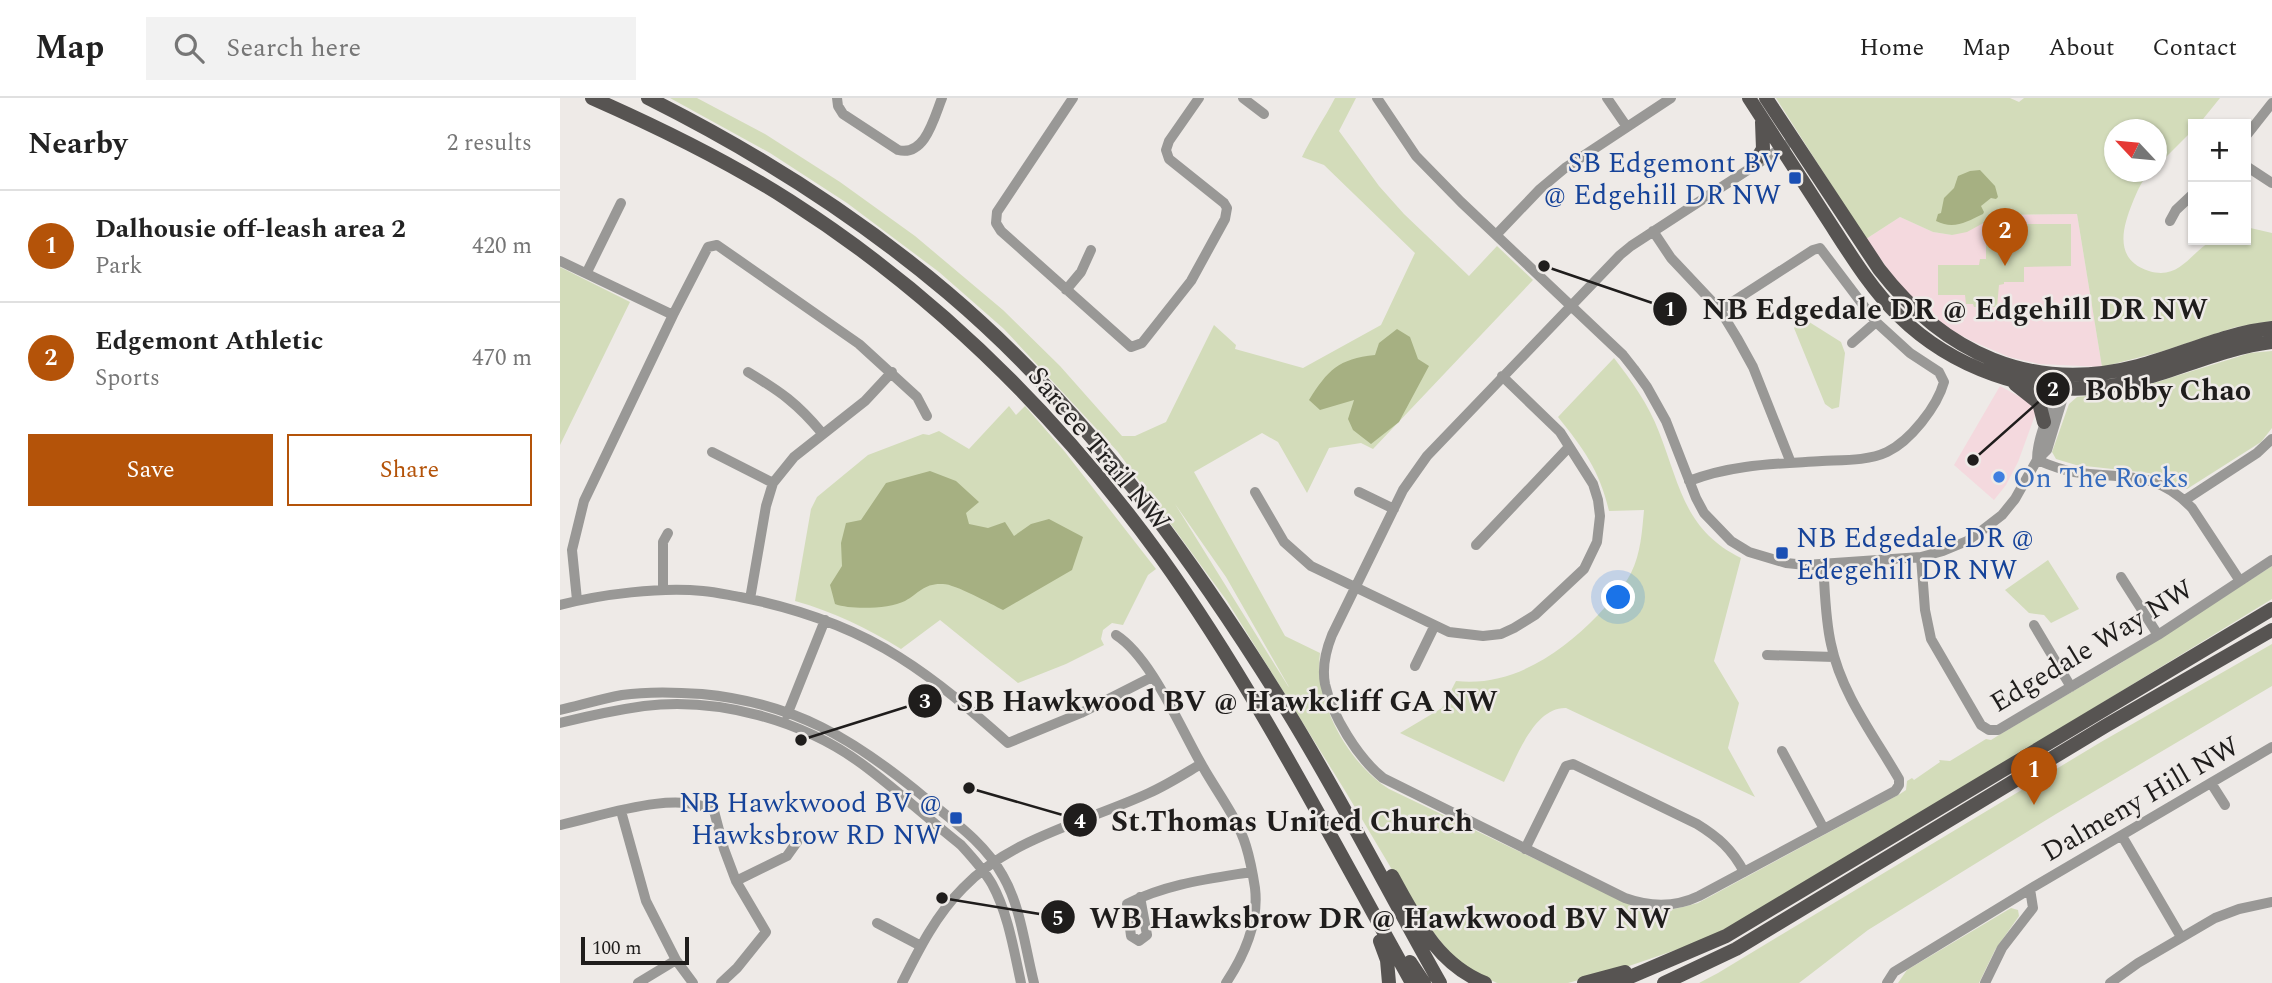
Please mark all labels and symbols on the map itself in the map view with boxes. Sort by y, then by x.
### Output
north arrow [2104,119,2167,182]
place label: SB Edgemont BV @ Edgehill DR NW [1544,142,1782,217]
marker: SB Edgemont BV @ Edgehill DR NW [1787,170,1803,186]
pin: 2 [1982,208,2028,266]
callout: NB Edgedale DR @ Edgehill DR NW [1653,283,2221,334]
text: NB Edgedale DR @ Edgehill DR NW [1702,287,2208,333]
text: 1 [1664,294,1676,326]
street label: Sarcee Trail NW [1017,357,1181,541]
callout: Bobby Chao [2036,364,2265,415]
text: Bobby Chao [2085,368,2251,414]
text: 2 [2047,374,2059,406]
place label: On The Rocks [2013,457,2189,500]
marker: On The Rocks [1991,469,2007,485]
place label: NB Edgedale DR @ Edegehill DR NW [1796,517,2034,592]
marker: NB Edgedale DR @ Edegehill DR NW [1774,545,1790,561]
street label: Edgedale Way NW [1982,568,2202,724]
your location [1601,580,1635,614]
callout: SB Hawkwood BV @ Hawkcliff GA NW [907,675,1512,726]
text: SB Hawkwood BV @ Hawkcliff GA NW [956,679,1498,725]
text: 3 [919,686,931,718]
street label: Dalmeny Hill NW [2034,725,2248,873]
pin: 1 [2011,747,2057,805]
place label: NB Hawkwood BV @ Hawksbrow RD NW [679,782,943,857]
callout: St.Thomas United Church [1062,795,1487,846]
text: St.Thomas United Church [1111,799,1473,845]
text: 4 [1074,806,1086,838]
marker: NB Hawkwood BV @ Hawksbrow RD NW [948,810,964,826]
callout: WB Hawksbrow DR @ Hawkwood BV NW [1040,892,1685,943]
text: WB Hawksbrow DR @ Hawkwood BV NW [1089,896,1671,942]
text: 5 [1052,903,1064,935]
scale bar [581,934,690,966]

